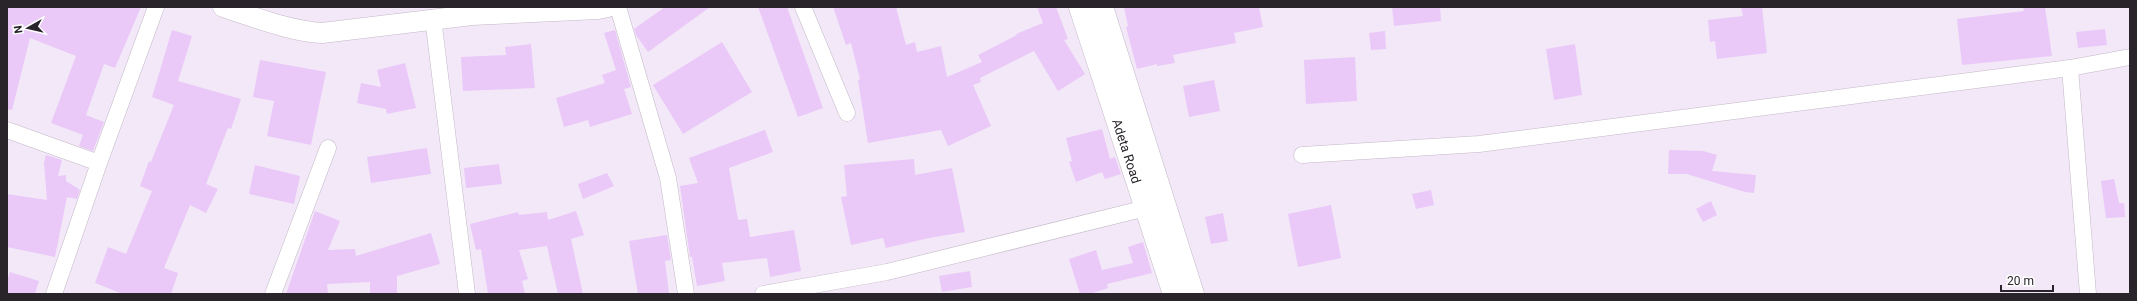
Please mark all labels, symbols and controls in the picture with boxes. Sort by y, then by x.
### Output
north arrow [8,8,48,48]
text: N [12,24,26,34]
street label: Adeta Road [1109,117,1144,185]
scale bar [2001,267,2053,293]
text: 20 m [2007,274,2034,288]

